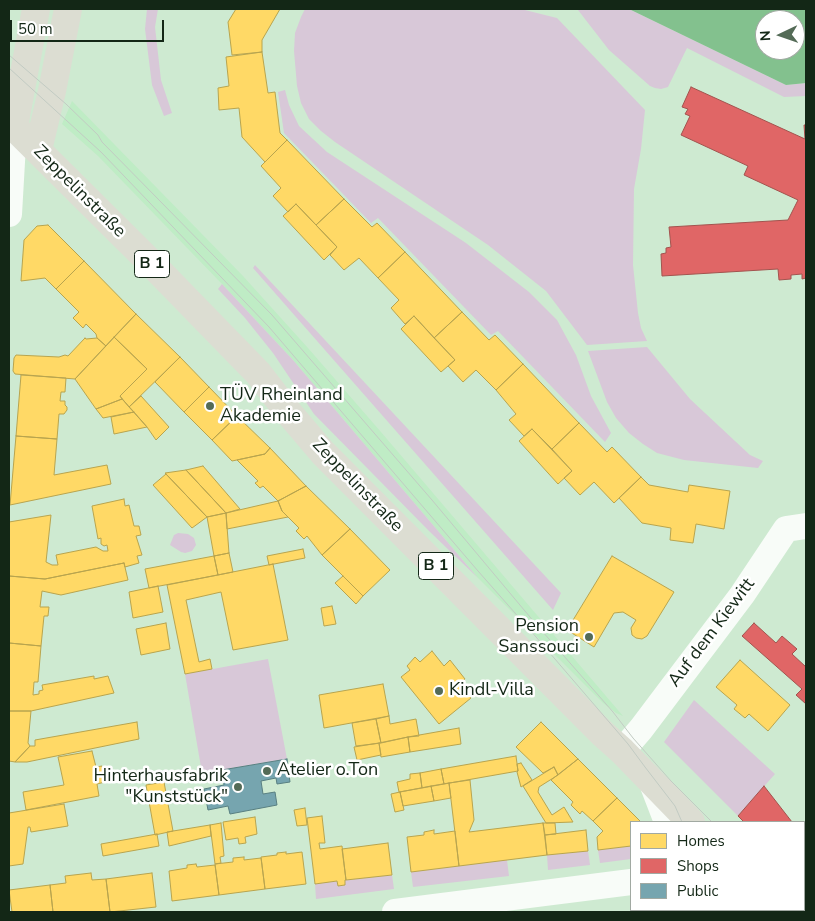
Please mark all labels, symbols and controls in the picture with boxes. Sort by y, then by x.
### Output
scale bar [12,10,166,42]
north arrow [755,10,805,60]
text: 50 m [18,19,53,39]
text: N [756,30,775,41]
street label: Zeppelinstraße [28,141,130,243]
road number: B 1 [134,250,170,278]
place label: TÜV Rheinland Akademie [220,385,343,428]
marker: TÜV Rheinland Akademie [204,400,216,412]
street label: Zeppelinstraße [307,435,407,537]
road number: B 1 [418,552,454,580]
street label: Auf dem Kiewitt [664,574,760,692]
place label: Pension Sanssouci [498,616,579,659]
marker: Pension Sanssouci [583,631,595,643]
place label: Kindl-Villa [449,680,534,702]
marker: Kindl-Villa [433,685,445,697]
place label: Atelier o.Ton [277,760,378,782]
marker: Atelier o.Ton [261,765,273,777]
place label: Hinterhausfabrik "Kunststück" [94,766,228,809]
marker: Hinterhausfabrik "Kunststück" [232,781,244,793]
legend [630,821,805,911]
text: Homes [677,831,725,851]
text: Shops [677,856,719,876]
text: Public [677,881,718,901]

